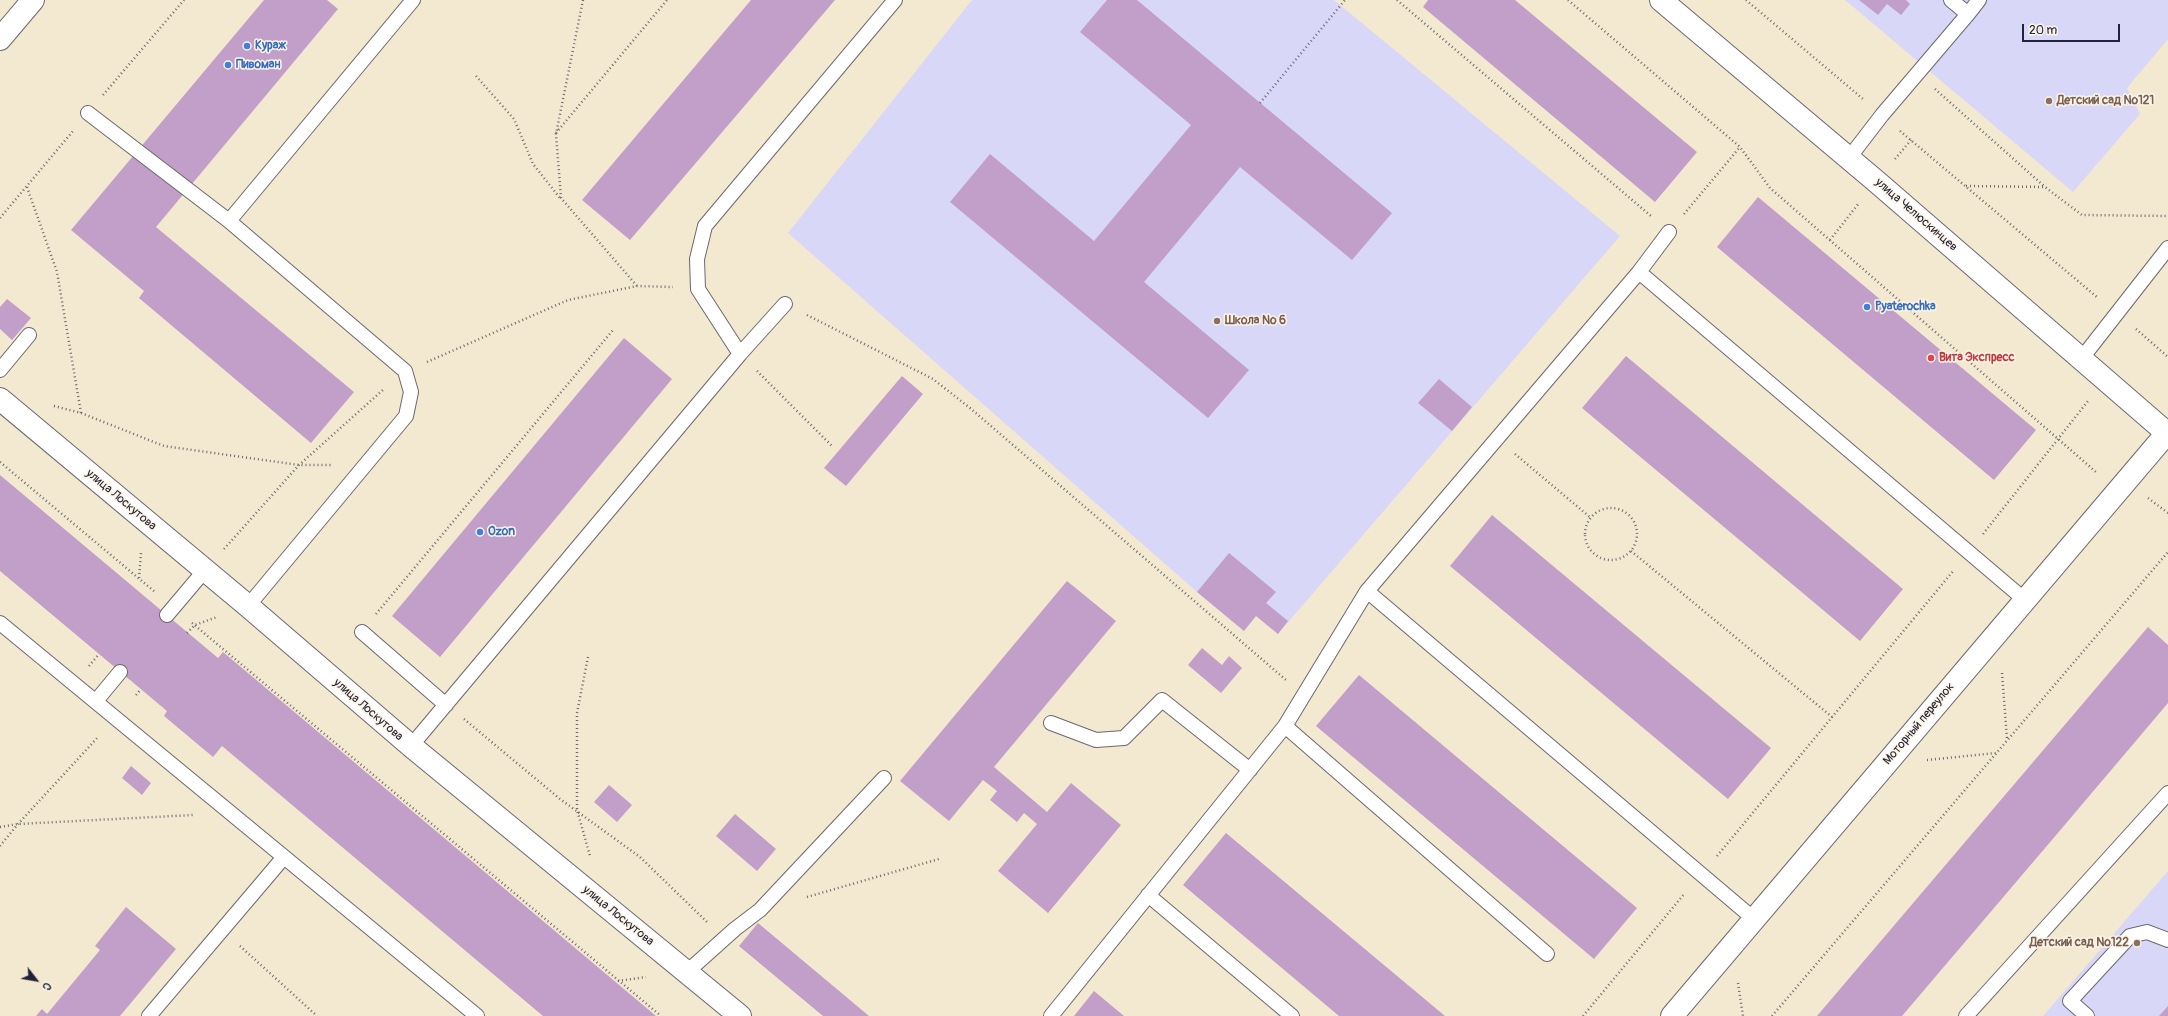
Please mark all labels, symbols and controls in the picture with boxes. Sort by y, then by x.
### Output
scale bar [2024,16,2122,42]
text: 20 m [2029,23,2057,38]
place label: Кураж [255,39,286,53]
marker: Кураж [242,41,252,51]
place label: Пивоман [236,58,280,72]
marker: Пивоман [223,60,233,70]
place label: Детский сад №121 [2057,94,2154,108]
marker: Детский сад №121 [2044,96,2054,106]
street label: улица Челюскинцев [1872,175,1960,255]
place label: Pyaterochka [1875,300,1936,314]
marker: Pyaterochka [1862,302,1872,312]
place label: Школа № 6 [1225,314,1286,328]
marker: Школа № 6 [1212,316,1222,326]
place label: Вита Экспресс [1939,351,2015,365]
marker: Вита Экспресс [1926,353,1936,363]
street label: улица Лоскутова [83,466,159,534]
place label: Ozon [488,525,515,539]
marker: Ozon [475,527,485,537]
street label: улица Лоскутова [330,676,406,744]
street label: Моторный переулок [1880,680,1958,768]
street label: улица Лоскутова [579,883,657,949]
place label: Детский сад №122 [2030,936,2129,950]
marker: Детский сад №122 [2132,938,2142,948]
north arrow [16,960,56,1000]
text: С [39,980,54,993]

